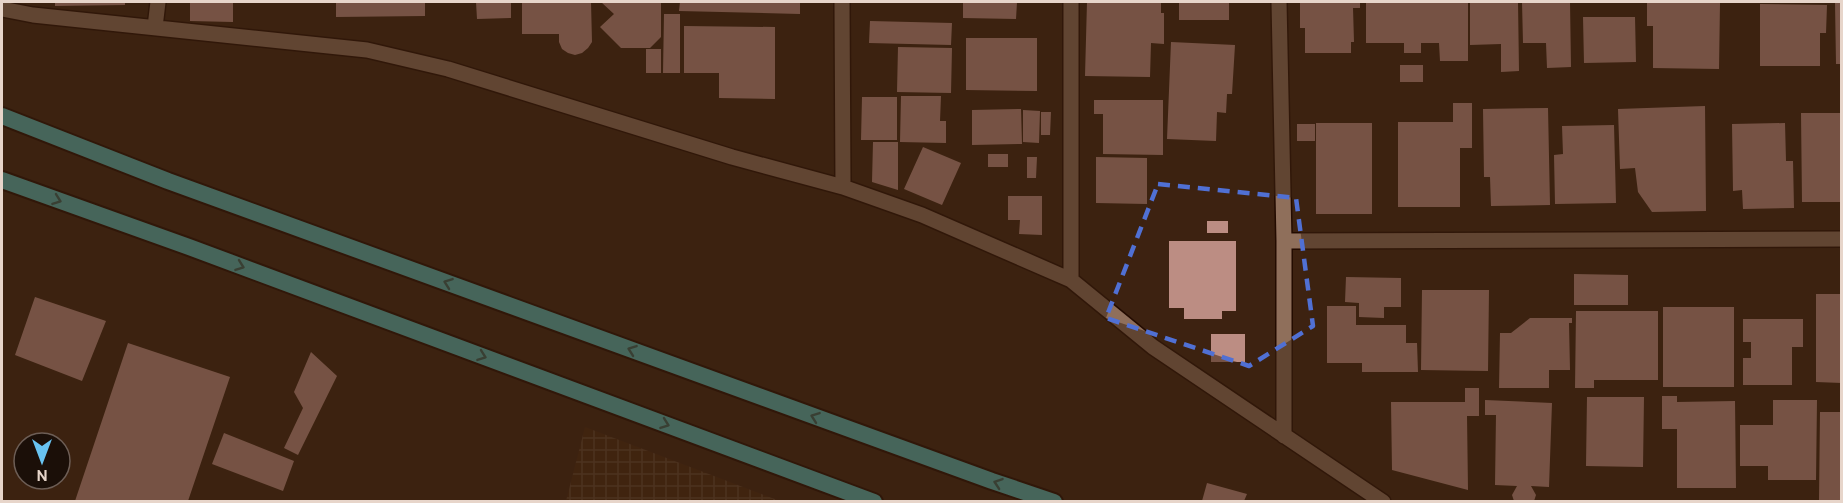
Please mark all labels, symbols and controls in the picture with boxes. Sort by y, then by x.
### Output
one-way arrow [51,192,61,205]
one-way arrow [234,259,245,272]
one-way arrow [444,278,455,290]
one-way arrow [627,344,638,357]
one-way arrow [476,349,487,361]
one-way arrow [810,411,821,424]
one-way arrow [659,416,670,429]
north arrow [12,431,72,491]
text: N [36,466,48,485]
one-way arrow [993,478,1004,491]

